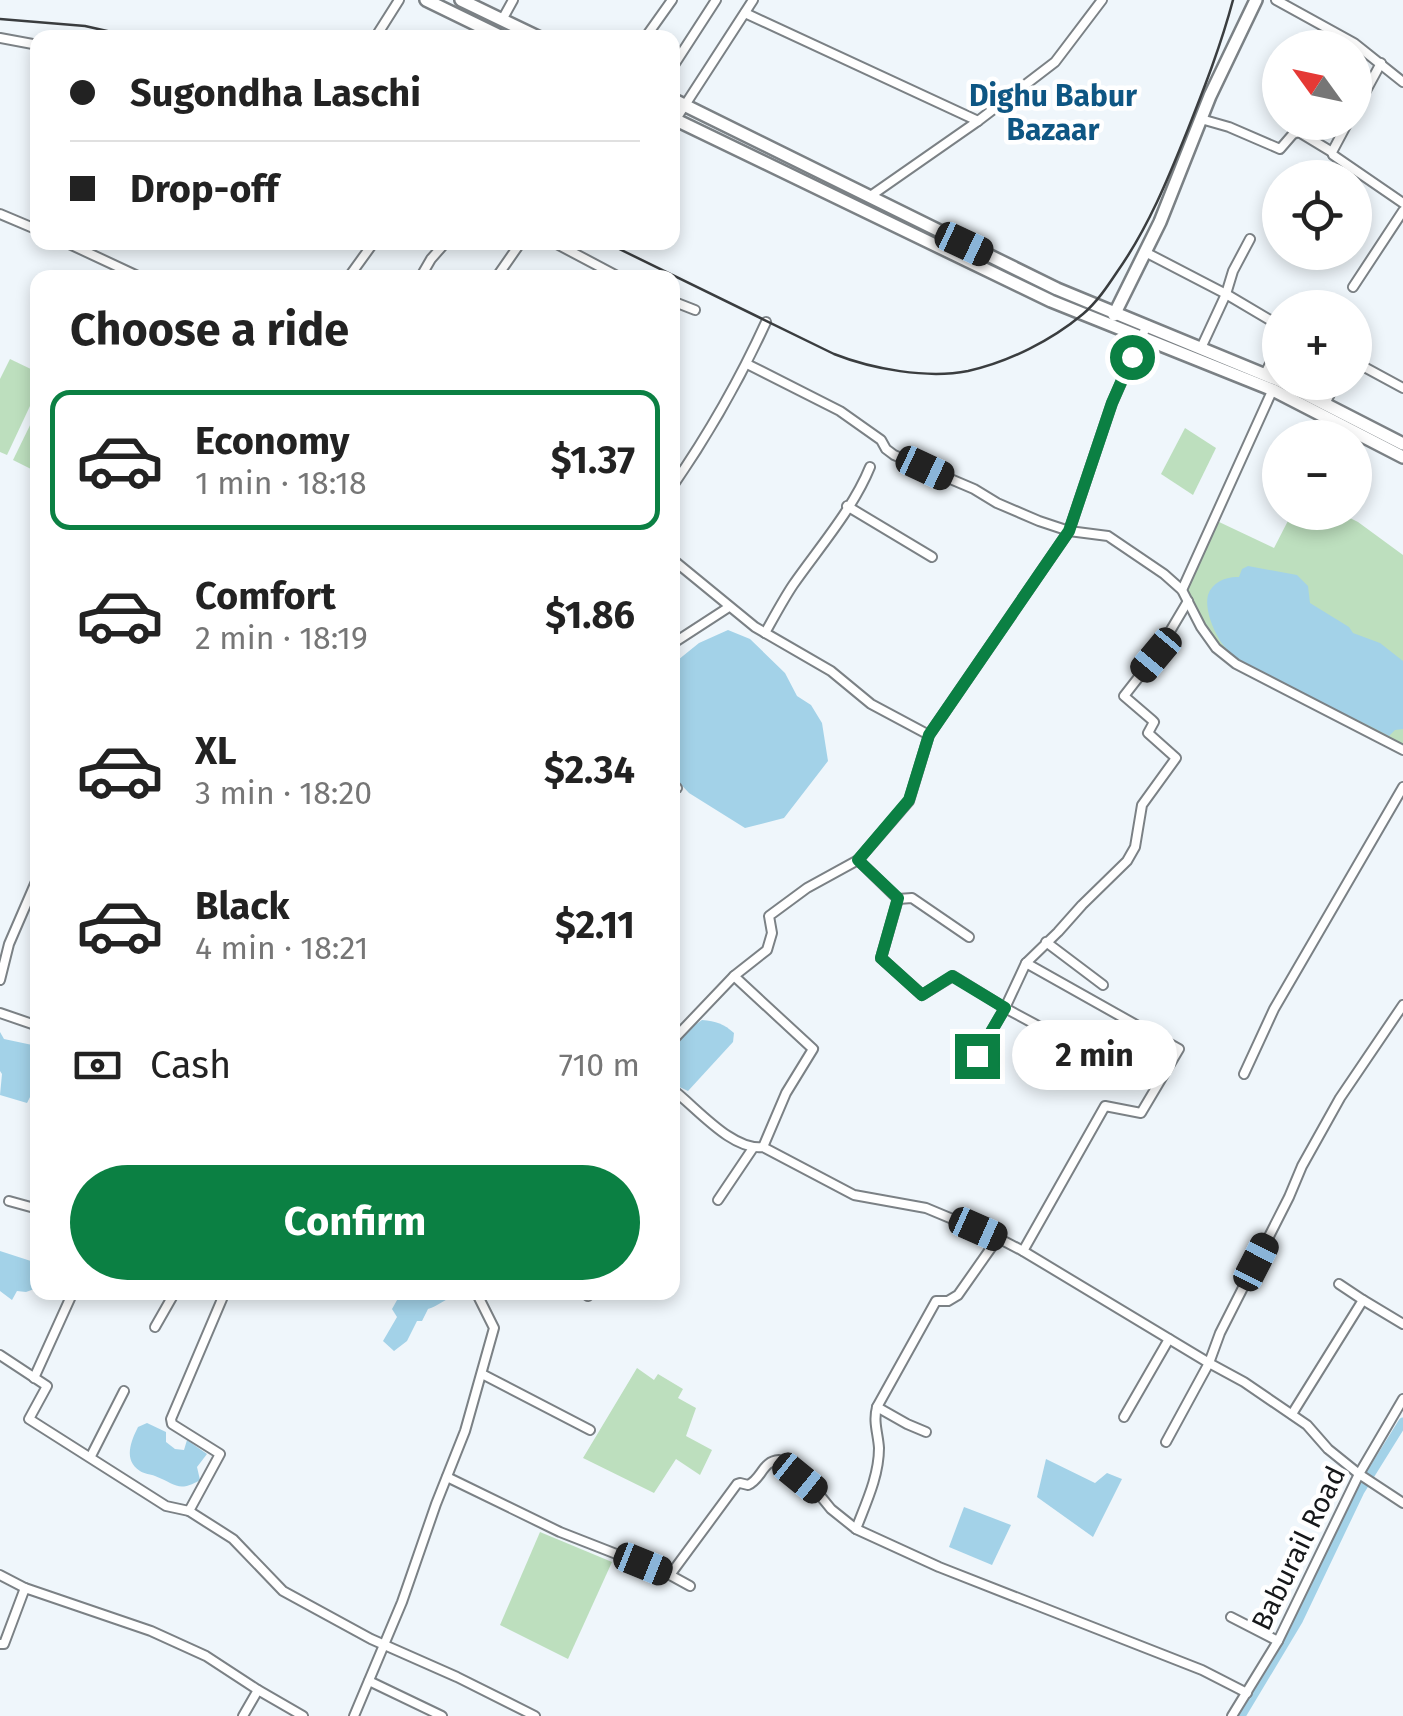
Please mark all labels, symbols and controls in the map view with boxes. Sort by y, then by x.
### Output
north arrow [1262,30,1372,140]
map controls [1262,30,1372,530]
text: Sugondha Laschi [130,70,421,116]
district label: Dighu Babur Bazaar [969,78,1138,148]
button: locate [1262,160,1372,270]
text: Drop-off [130,166,278,212]
car [930,218,998,270]
button: + [1262,290,1372,400]
text: Choose a ride [70,303,349,357]
route start [1110,335,1155,380]
icon: car [75,415,165,505]
text: Economy [195,418,350,464]
button: − [1262,420,1372,530]
text: $1.37 [551,437,635,483]
car [891,442,959,494]
text: 1 min · 18:18 [195,464,367,502]
icon: car [75,570,165,660]
text: Comfort [195,573,336,619]
text: $1.86 [545,592,635,638]
text: 2 min · 18:19 [195,619,368,657]
car [1125,622,1187,688]
icon: car [75,725,165,815]
text: XL [195,728,237,774]
text: $2.34 [544,747,635,793]
text: 3 min · 18:20 [195,774,372,812]
icon: car [75,880,165,970]
text: Black [195,883,290,929]
text: $2.11 [555,902,635,948]
text: 4 min · 18:21 [195,929,368,967]
callout: 2 min [1012,1021,1177,1091]
route end [955,1034,1000,1079]
text: 2 min [1055,1036,1134,1074]
icon: cash [70,1038,125,1093]
text: Cash [150,1042,231,1088]
text: 710 m [559,1046,640,1084]
button: Confirm [70,1165,640,1280]
car [944,1203,1012,1255]
car [1229,1228,1283,1296]
car [767,1447,833,1509]
street label: Baburail Road [1245,1461,1352,1636]
car [610,1539,676,1589]

